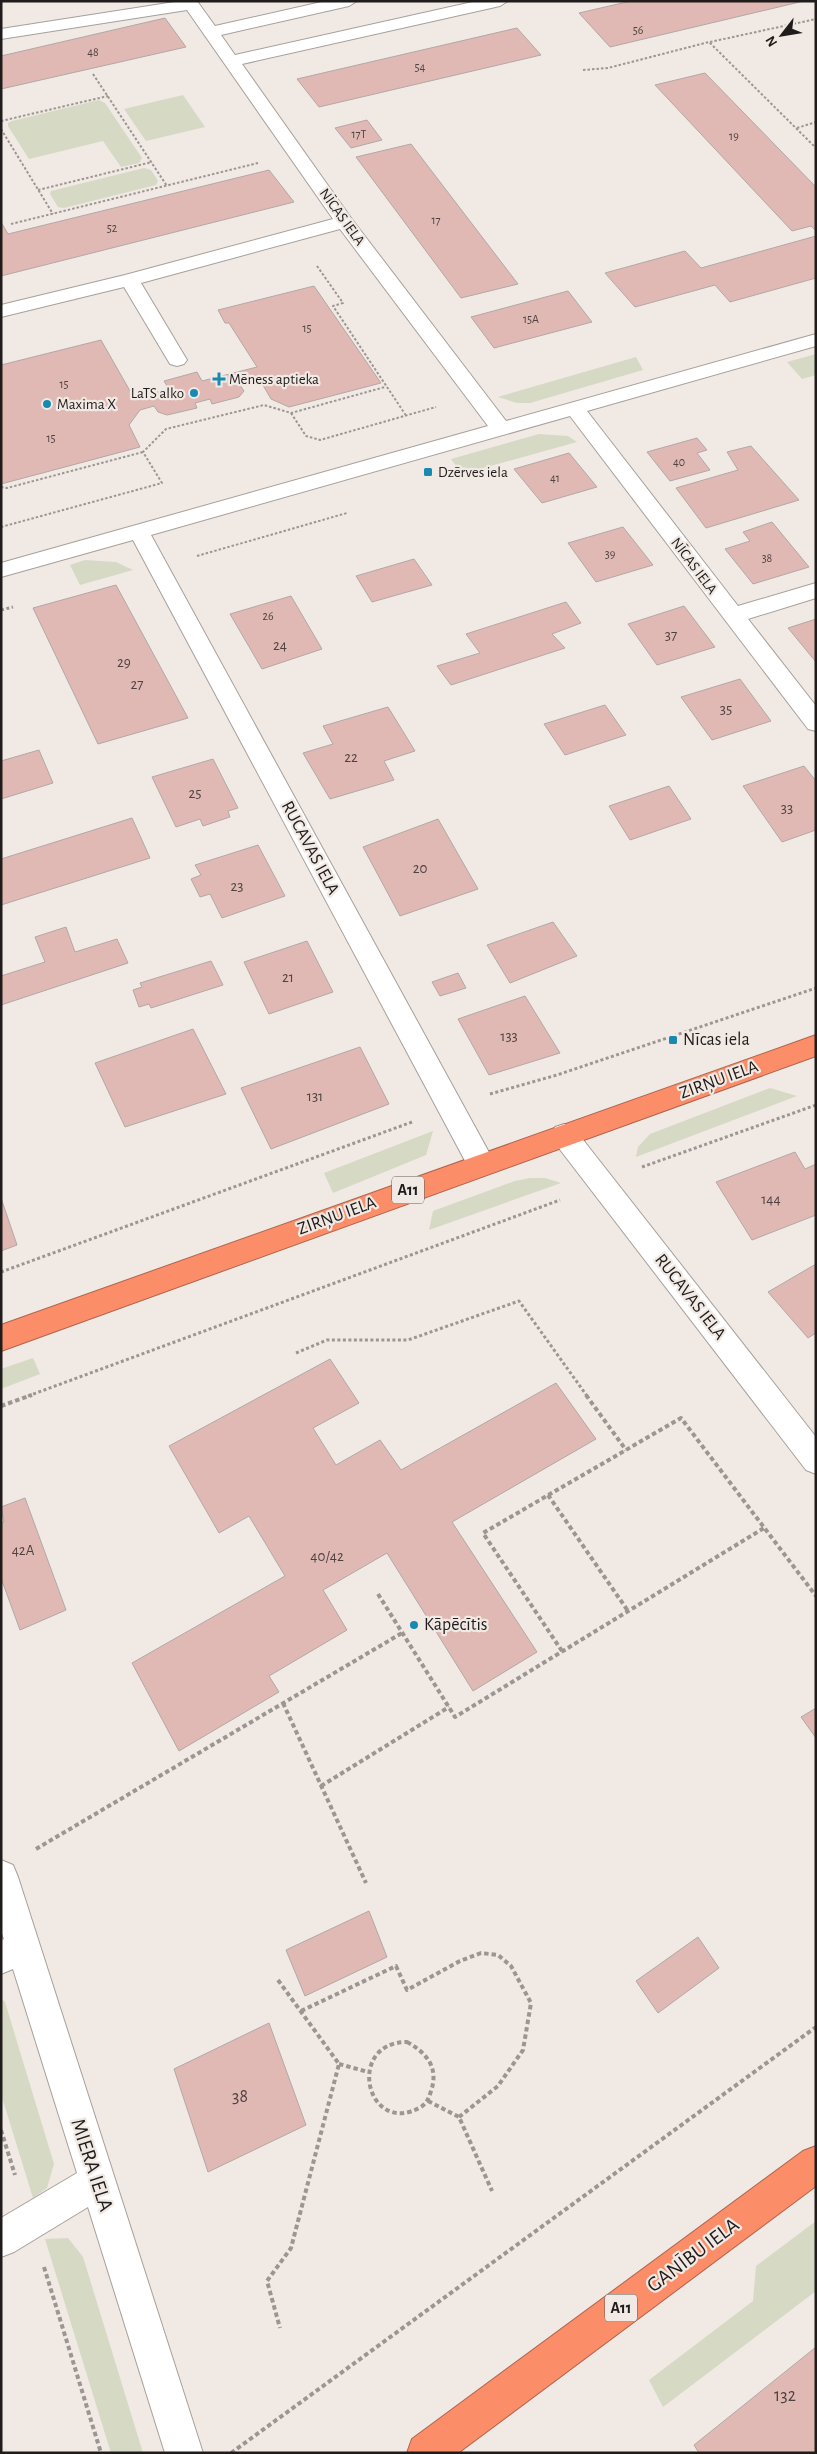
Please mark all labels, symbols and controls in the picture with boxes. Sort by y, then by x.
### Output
north arrow [757,10,807,60]
house number: 56 [633,24,644,36]
text: N [763,33,780,49]
house number: 48 [87,46,99,58]
house number: 54 [415,61,426,73]
house number: 17T [351,128,367,140]
house number: 19 [729,130,739,142]
street label: NĪCAS IELA [316,186,368,248]
house number: 17 [431,214,441,226]
house number: 52 [107,222,118,234]
house number: 15A [523,313,539,325]
house number: 15 [302,322,312,334]
place label: Mēness aptieka [229,372,319,387]
marker: Mēness aptieka [213,373,225,385]
house number: 15 [59,378,69,390]
place label: LaTS alko [131,386,184,401]
marker: LaTS alko [188,387,200,399]
place label: Maxima X [57,397,116,412]
marker: Maxima X [41,398,53,410]
house number: 15 [46,432,56,444]
house number: 40 [673,456,685,468]
place label: Dzērves iela [438,465,508,480]
marker: Dzērves iela [422,466,434,478]
house number: 41 [550,472,560,484]
street label: NĪCAS IELA [668,535,720,597]
house number: 39 [605,548,616,560]
house number: 38 [762,552,773,564]
house number: 26 [262,610,274,622]
house number: 37 [665,628,677,643]
house number: 24 [273,638,287,653]
house number: 29 [117,655,131,670]
house number: 27 [130,677,144,692]
house number: 35 [720,702,732,717]
house number: 22 [344,750,358,765]
house number: 25 [188,786,202,801]
street label: RUCAVAS IELA [278,798,342,898]
house number: 33 [781,801,793,816]
house number: 20 [413,861,427,876]
house number: 23 [230,879,244,894]
house number: 21 [282,970,294,985]
house number: 133 [500,1029,518,1044]
place label: Nīcas iela [683,1031,750,1049]
marker: Nīcas iela [667,1034,679,1046]
street label: ZIRŅU IELA [677,1057,762,1103]
house number: 131 [307,1089,323,1104]
road number: A11 [392,1176,424,1204]
house number: 144 [761,1192,781,1207]
street label: ZIRŅU IELA [295,1193,380,1239]
street label: RUCAVAS IELA [651,1251,729,1344]
house number: 42A [12,1543,35,1558]
house number: 40/42 [310,1549,344,1564]
place label: Kāpēcītis [424,1616,488,1634]
marker: Kāpēcītis [408,1619,420,1631]
house number: 38 [232,2088,248,2106]
street label: MIERA IELA [67,2116,117,2214]
street label: GANĪBU IELA [642,2213,743,2296]
road number: A11 [605,2294,637,2322]
house number: 132 [774,2387,796,2405]

